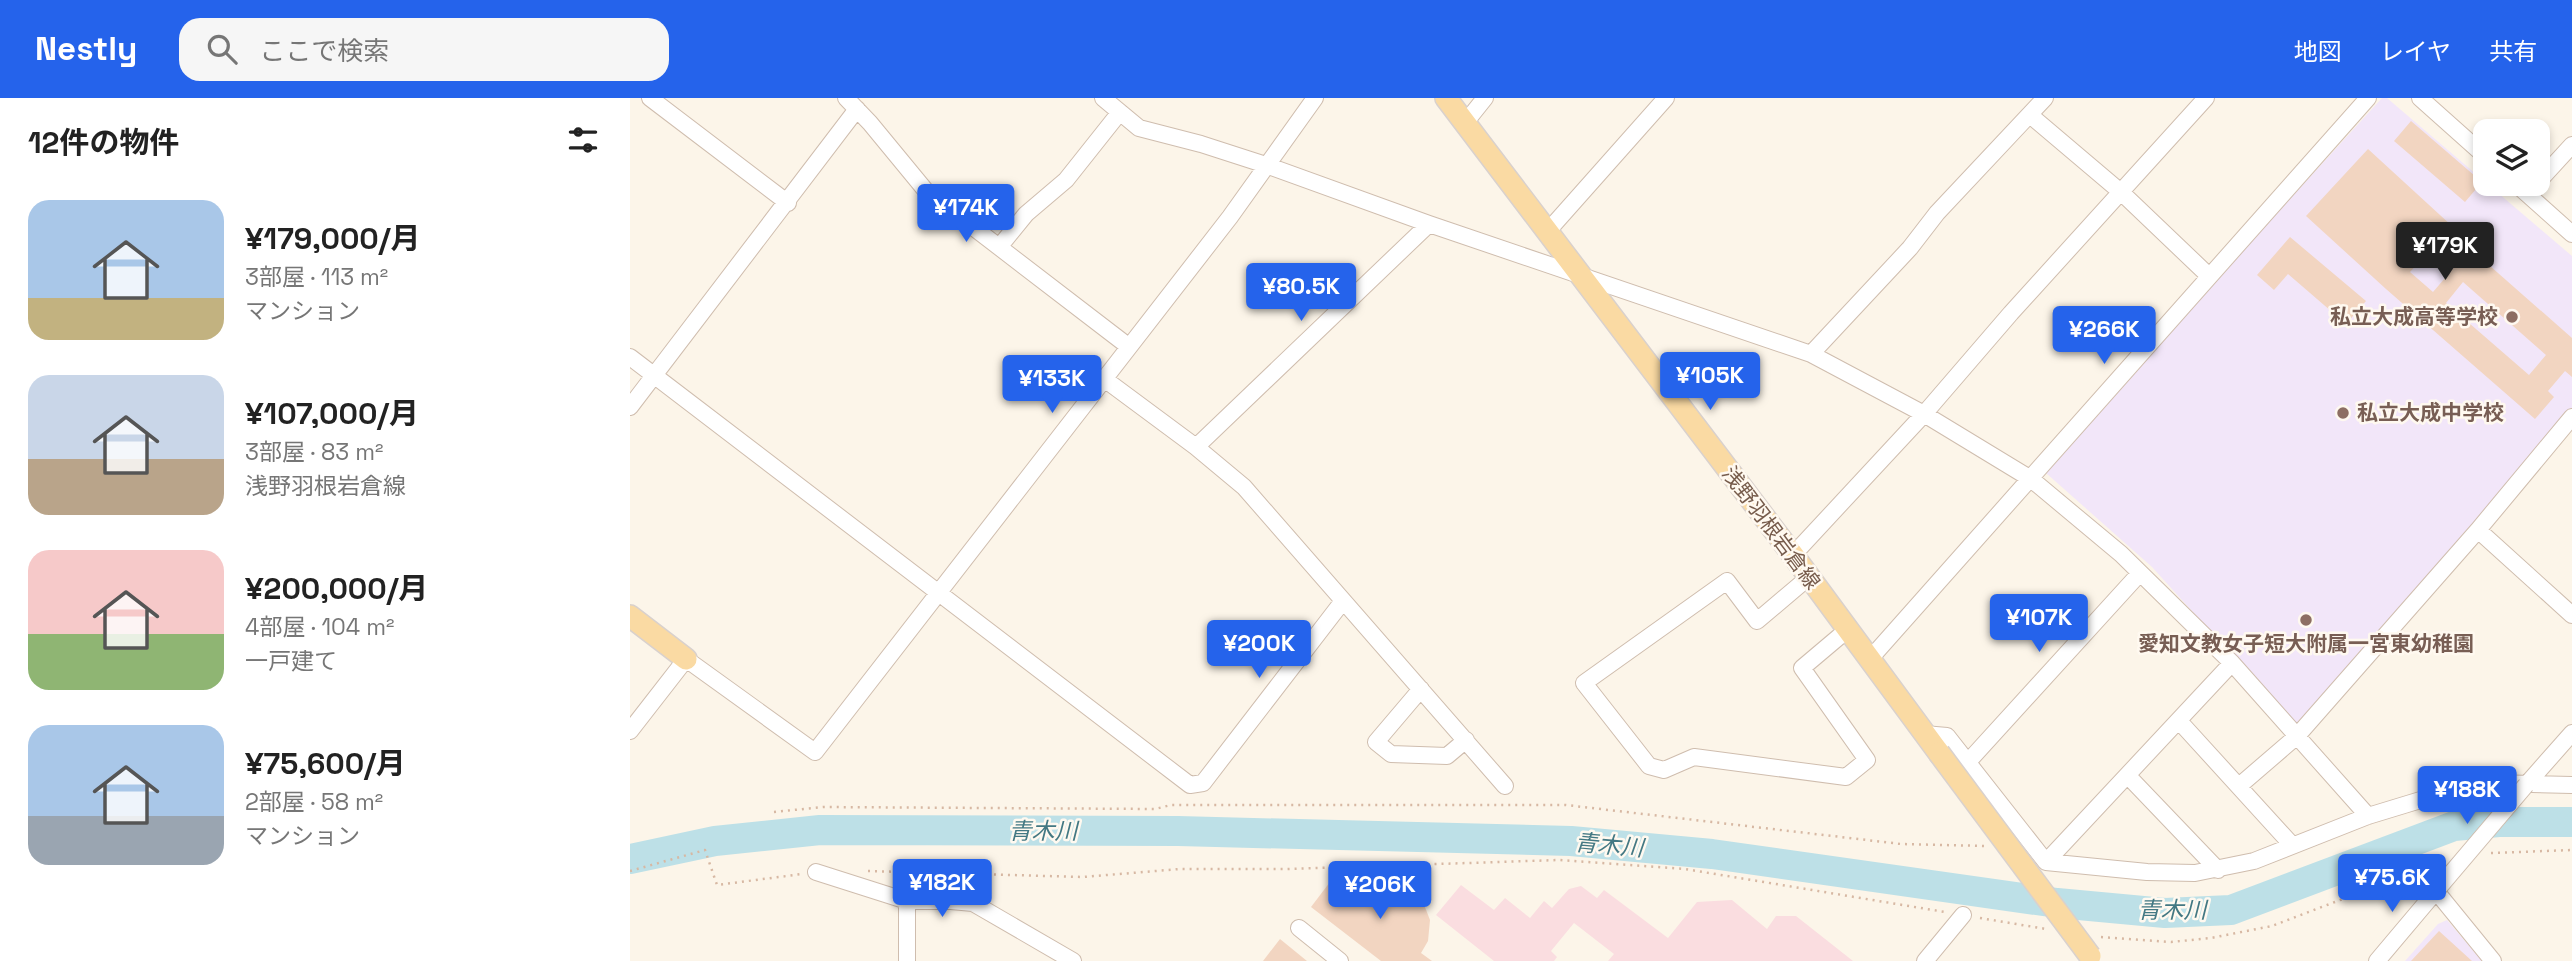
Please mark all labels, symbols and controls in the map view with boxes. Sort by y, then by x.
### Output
search box [179,18,669,81]
text: Nestly [35,28,137,70]
icon: search [203,30,241,68]
text: ここで検索 [259,34,389,68]
text: 地図 [2294,36,2342,67]
text: レイヤ [2380,36,2451,67]
text: 共有 [2489,36,2537,67]
map controls [2473,119,2550,196]
button: layers [2473,119,2550,196]
icon: filters [564,121,602,159]
text: 12件の物件 [28,123,179,162]
pin: ¥174K [917,184,1015,244]
text: ¥174K [933,192,999,222]
text: ¥179,000/月 [245,219,420,258]
pin: ¥179K [2396,222,2494,282]
icon: home [84,228,168,312]
text: ¥179K [2412,230,2478,260]
text: 3部屋 · 113 m² [245,262,388,292]
pin: ¥80.5K [1244,264,1358,323]
text: ¥80.5K [1262,271,1340,301]
text: マンション [245,296,360,326]
place label: 私立大成高等学校 [2330,303,2498,330]
pin: ¥266K [2055,306,2153,366]
marker: 私立大成高等学校 [2504,309,2520,325]
text: ¥266K [2069,314,2139,344]
pin: ¥105K [1661,352,1759,412]
pin: ¥133K [1003,356,1101,415]
text: ¥105K [1676,360,1744,390]
text: ¥133K [1018,363,1086,393]
text: ¥107,000/月 [245,394,419,433]
place label: 私立大成中学校 [2357,399,2504,426]
icon: home [84,403,168,487]
marker: 私立大成中学校 [2335,405,2351,421]
text: 3部屋 · 83 m² [245,437,383,467]
street label: 浅野羽根岩倉線 [1716,461,1826,595]
text: 浅野羽根岩倉線 [245,471,406,501]
text: ¥200,000/月 [245,569,428,608]
icon: home [84,578,168,662]
pin: ¥107K [1990,594,2088,654]
text: ¥107K [2006,602,2072,632]
text: 4部屋 · 104 m² [245,612,394,642]
marker: 愛知文教女子短大附属一宮東幼稚園 [2298,612,2314,628]
pin: ¥200K [1210,620,1308,680]
text: ¥200K [1223,628,1295,658]
place label: 愛知文教女子短大附属一宮東幼稚園 [2138,630,2474,657]
text: 一戸建て [245,646,337,676]
text: ¥75,600/月 [245,744,406,783]
icon: home [84,753,168,837]
pin: ¥188K [2418,766,2516,826]
text: ¥188K [2434,774,2500,804]
text: 2部屋 · 58 m² [245,787,383,817]
water label: 青木川 [1009,816,1081,846]
text: マンション [245,821,360,851]
water label: 青木川 [1573,827,1648,863]
pin: ¥75.6K [2335,854,2449,914]
pin: ¥182K [893,860,991,919]
pin: ¥206K [1331,862,1429,921]
text: ¥75.6K [2354,862,2430,892]
text: ¥182K [909,867,975,897]
text: ¥206K [1344,869,1416,899]
water label: 青木川 [2138,895,2210,925]

